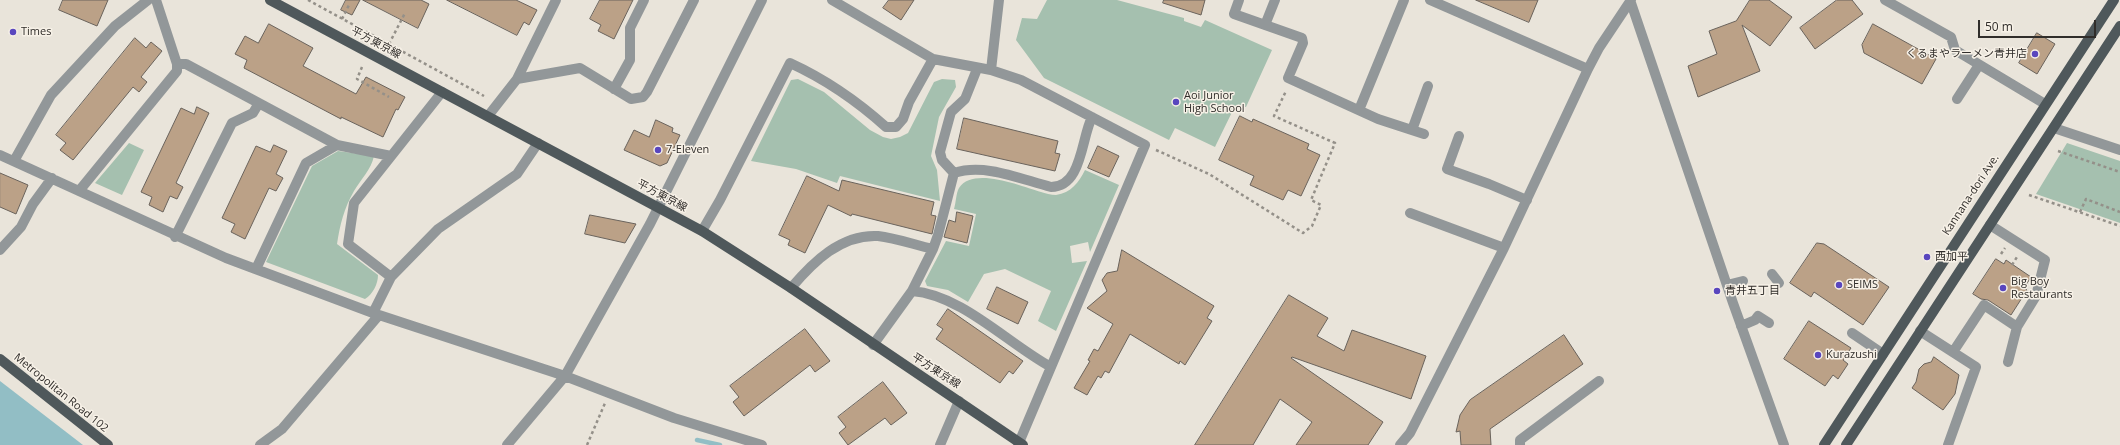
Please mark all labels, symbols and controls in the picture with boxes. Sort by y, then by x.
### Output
scale bar [1980,12,2098,38]
text: 50 m [1985,18,2013,35]
street label: 平方東京線 [349,24,403,62]
place label: Times [21,25,51,39]
marker: Times [8,27,18,37]
place label: くるまやラーメン青井店 [1906,47,2027,61]
marker: くるまやラーメン青井店 [2030,49,2040,59]
place label: Aoi Junior High School [1184,89,1245,115]
marker: Aoi Junior High School [1171,97,1181,107]
place label: 7-Eleven [666,143,709,157]
marker: 7-Eleven [653,145,663,155]
street label: Kannana-dori Ave. [1940,152,2002,238]
street label: 平方東京線 [635,177,689,215]
place label: 西加平 [1935,250,1968,264]
marker: 西加平 [1922,252,1932,262]
place label: Big Boy Restaurants [2011,275,2073,301]
place label: SEIMS [1847,278,1878,292]
marker: SEIMS [1834,280,1844,290]
marker: Big Boy Restaurants [1998,283,2008,293]
place label: 青井五丁目 [1725,284,1780,298]
marker: 青井五丁目 [1712,286,1722,296]
place label: Kurazushi [1826,348,1877,362]
street label: 平方東京線 [909,350,963,392]
marker: Kurazushi [1813,350,1823,360]
street label: Metropolitan Road 102 [11,351,111,435]

